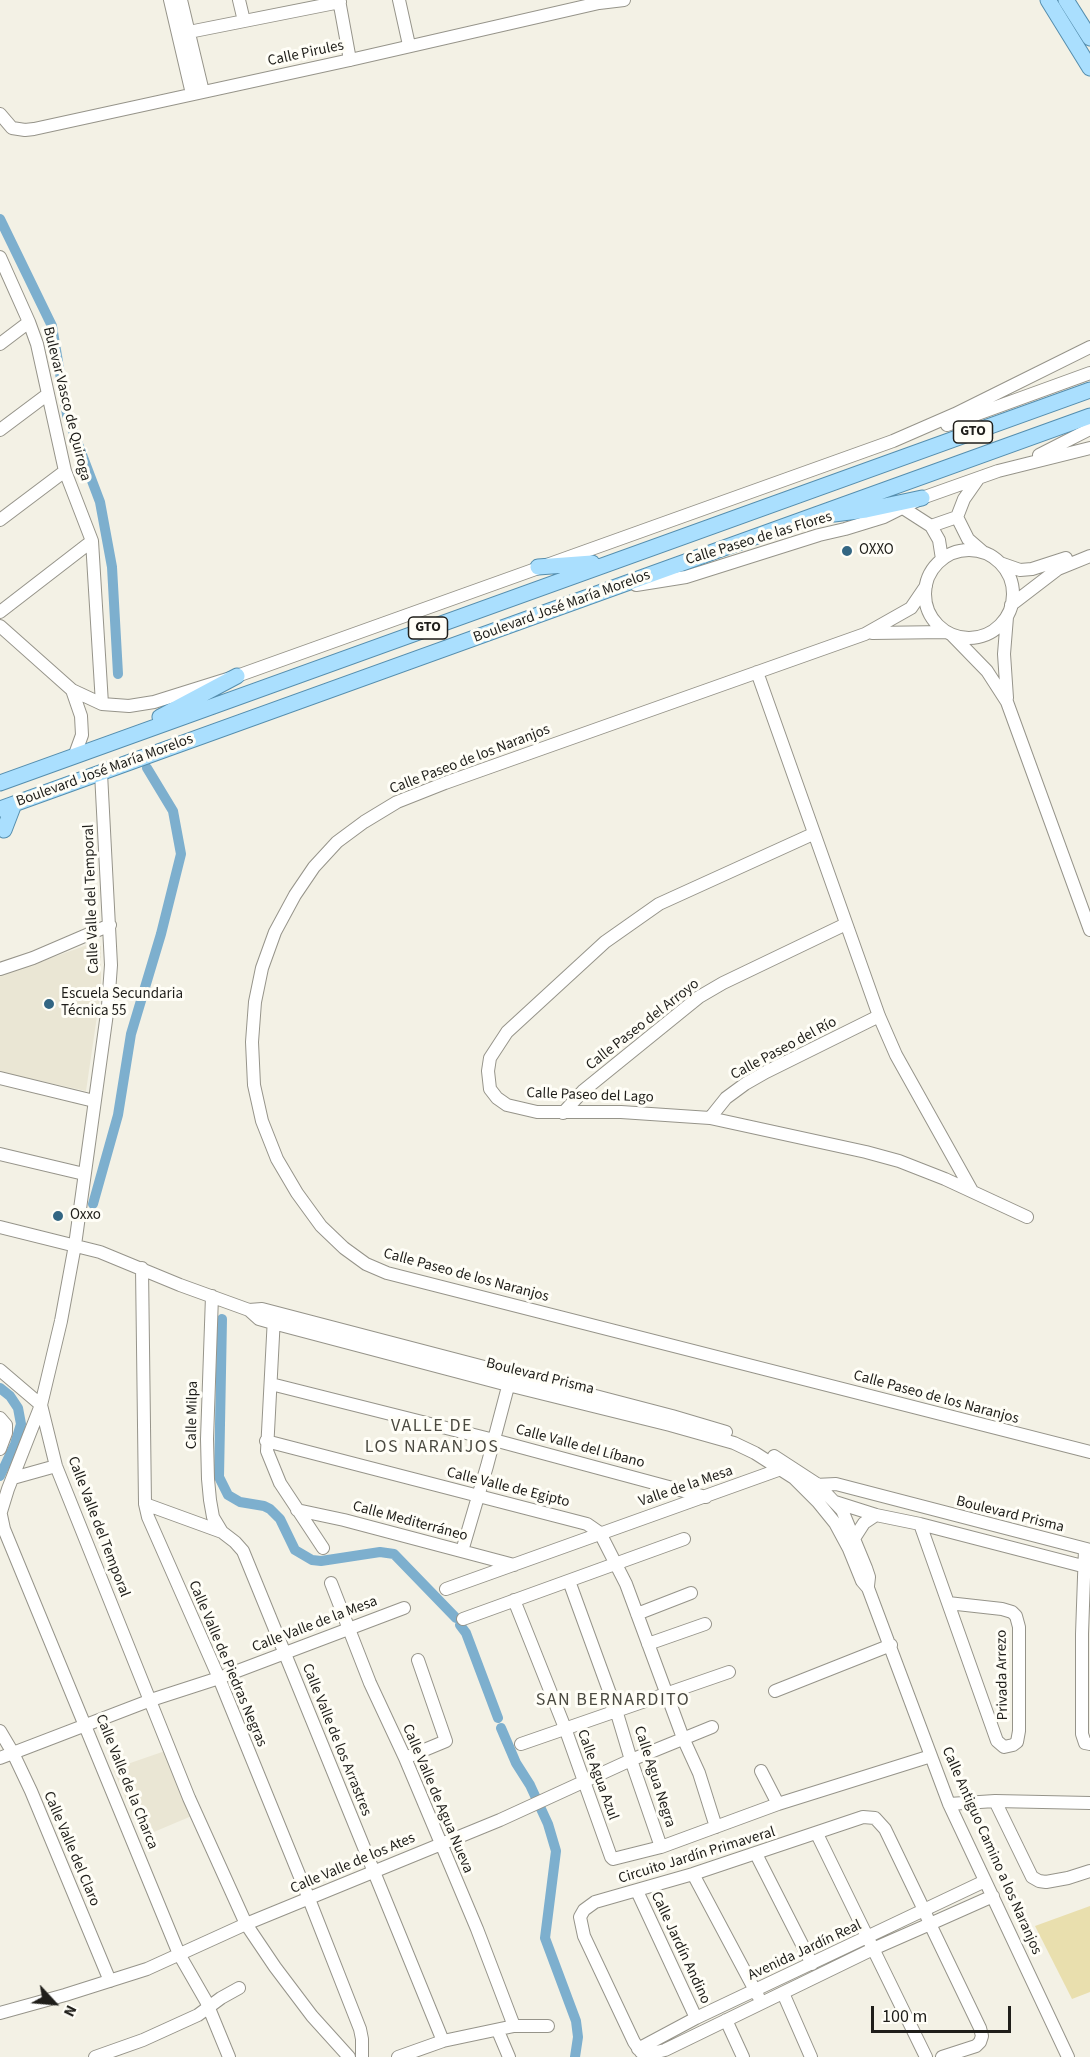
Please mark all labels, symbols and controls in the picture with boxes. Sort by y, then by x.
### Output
street label: Calle Pirules [266,37,346,71]
street label: Bulevar Vasco de Quiroga [38,325,94,483]
road number: GTO [954,421,992,443]
street label: Calle Paseo de las Flores [684,508,834,570]
place label: OXXO [859,542,894,560]
marker: OXXO [840,544,854,558]
street label: Boulevard José María Morelos [471,567,653,647]
road number: GTO [408,617,448,639]
street label: Calle Paseo de los Naranjos [387,721,553,799]
street label: Boulevard José María Morelos [14,731,196,811]
street label: Calle Valle del Temporal [80,824,104,974]
street label: Calle Paseo del Arroyo [583,975,703,1075]
place label: Escuela Secundaria Técnica 55 [61,986,183,1021]
marker: Escuela Secundaria Técnica 55 [42,997,56,1011]
street label: Calle Paseo del Río [728,1013,840,1085]
street label: Calle Paseo del Lago [526,1085,654,1107]
place label: Oxxo [70,1207,101,1225]
marker: Oxxo [51,1209,65,1223]
street label: Calle Paseo de los Naranjos [381,1245,551,1307]
street label: Boulevard Prisma [484,1355,596,1399]
street label: Calle Paseo de los Naranjos [851,1367,1021,1429]
street label: Calle Milpa [183,1381,203,1449]
district label: VALLE DE LOS NARANJOS [365,1416,499,1458]
street label: Calle Valle del Líbano [514,1421,646,1473]
street label: Calle Valle del Temporal [63,1454,133,1600]
street label: Valle de la Mesa [637,1462,735,1512]
street label: Calle Valle de Egipto [445,1464,571,1512]
street label: Boulevard Prisma [954,1493,1066,1537]
street label: Calle Mediterráneo [351,1498,469,1546]
street label: Calle Valle de Piedras Negras [184,1578,270,1750]
street label: Calle Valle de la Mesa [250,1593,380,1657]
street label: Privada Arrezo [993,1629,1013,1721]
street label: Calle Valle de los Arrastres [297,1661,375,1819]
district label: SAN BERNARDITO [536,1690,690,1712]
street label: Calle Valle de la Charca [91,1712,161,1852]
street label: Calle Valle de Agua Nueva [397,1722,477,1876]
street label: Calle Agua Negra [629,1724,679,1830]
street label: Calle Agua Azul [572,1727,622,1823]
street label: Calle Antiguo Camino a los Naranjos [937,1744,1045,1958]
street label: Calle Valle del Claro [39,1789,103,1909]
street label: Circuito Jardín Primaveral [616,1824,778,1888]
street label: Calle Valle de los Ates [288,1830,418,1898]
street label: Calle Jardín Andino [646,1889,714,2007]
street label: Avenida Jardín Real [745,1917,865,1985]
north arrow [24,1973,84,2033]
scale bar [874,1994,1014,2032]
text: N [58,2001,82,2020]
text: 100 m [882,2004,927,2029]

